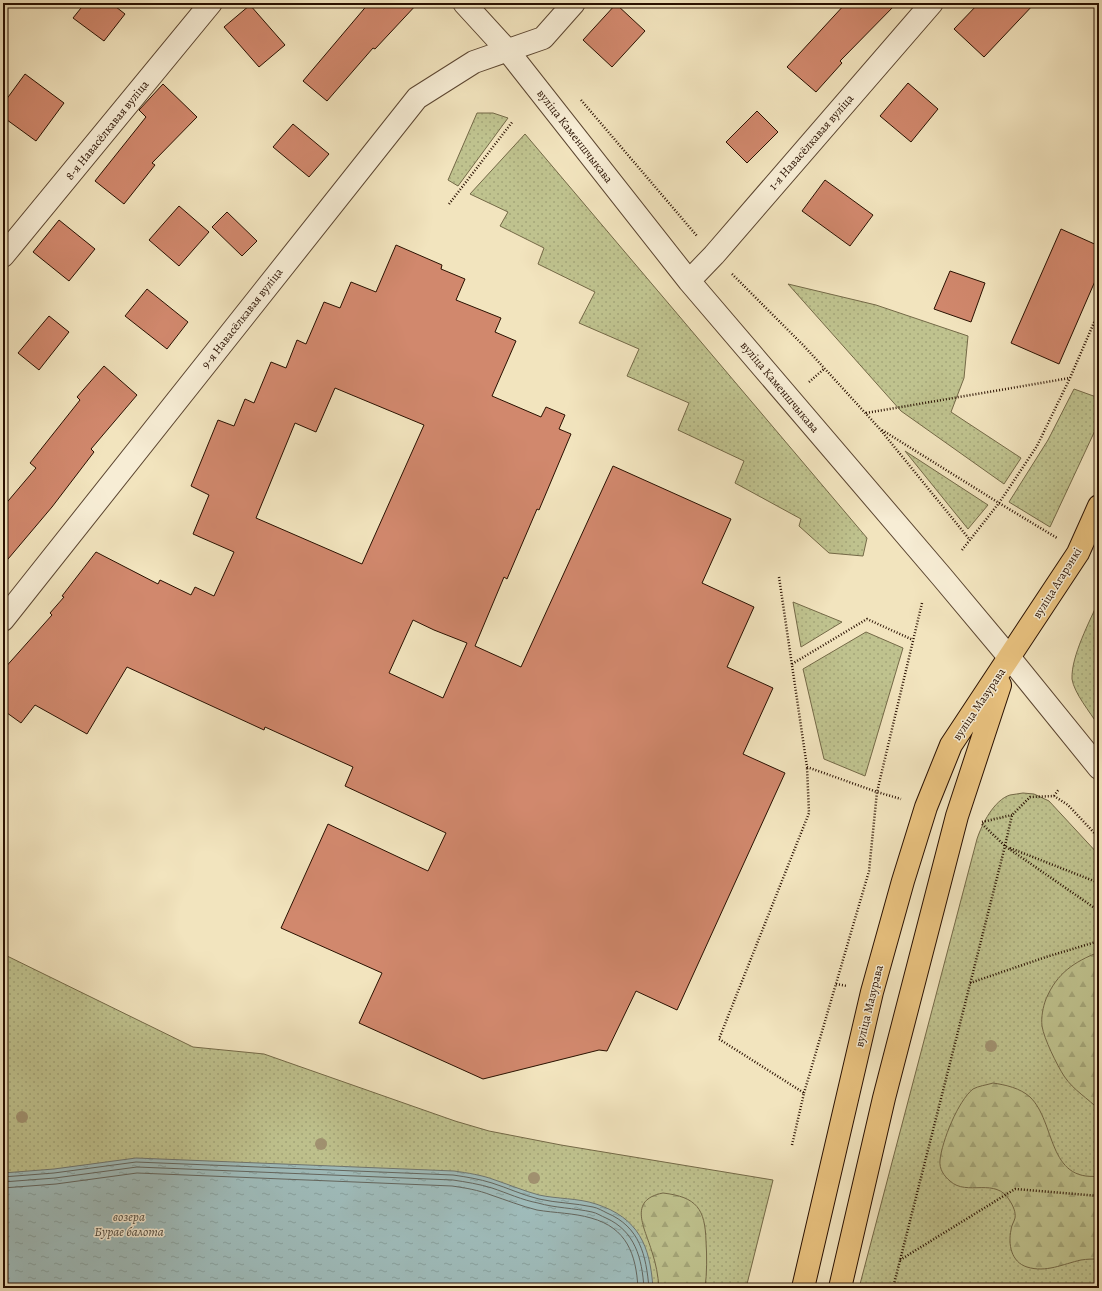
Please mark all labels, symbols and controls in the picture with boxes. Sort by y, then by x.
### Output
street label: 8-я Навасёлкавая вуліца [62,76,153,183]
street label: вуліца Каменшчыкава [533,86,617,187]
street label: 1-я Навасёлкавая вуліца [765,90,857,193]
street label: 9-я Навасёлкавая вуліца [198,264,287,372]
street label: вуліца Каменшчыкава [737,338,823,437]
street label: вуліца Агарэнкі [1029,545,1085,621]
street label: вуліца Мазурава [949,664,1009,743]
street label: вуліца Мазурава [851,963,887,1049]
water label: возера Бурае балота [94,1208,164,1240]

